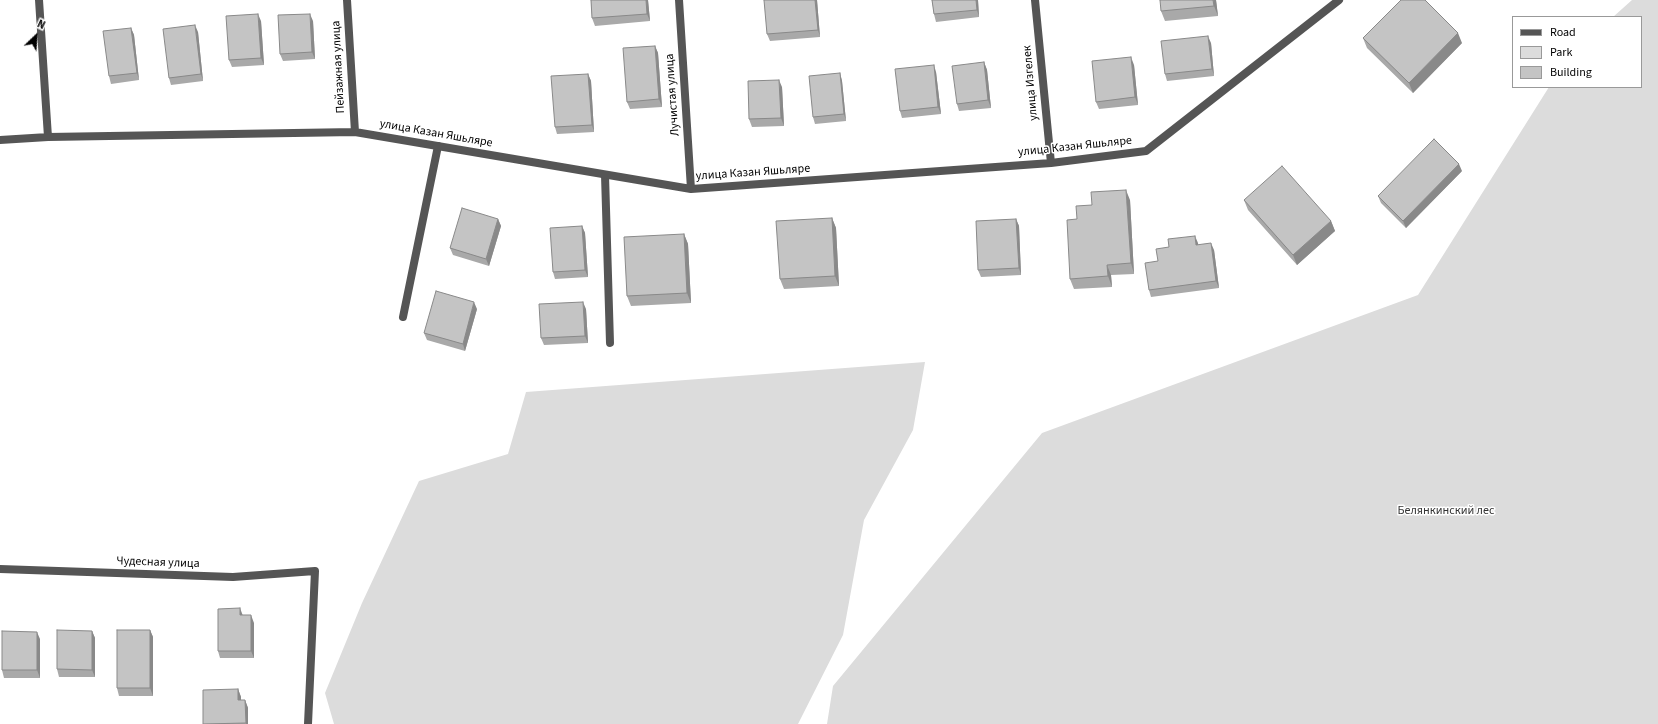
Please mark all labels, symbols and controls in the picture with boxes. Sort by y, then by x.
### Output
north arrow [16,16,56,56]
text: N [35,16,48,33]
legend [1512,16,1642,88]
street label: Пейзажная улица [329,20,349,114]
text: Road [1550,24,1576,41]
text: Park [1550,44,1572,61]
street label: улица Изгелек [1021,45,1041,121]
street label: Лучистая улица [663,53,683,137]
text: Building [1550,64,1592,81]
street label: улица Казан Яшьляре [378,117,494,151]
street label: улица Казан Яшьляре [1017,134,1133,160]
street label: улица Казан Яшьляре [695,162,811,184]
park label: Белянкинский лес [1398,504,1494,518]
street label: Чудесная улица [116,554,200,572]

